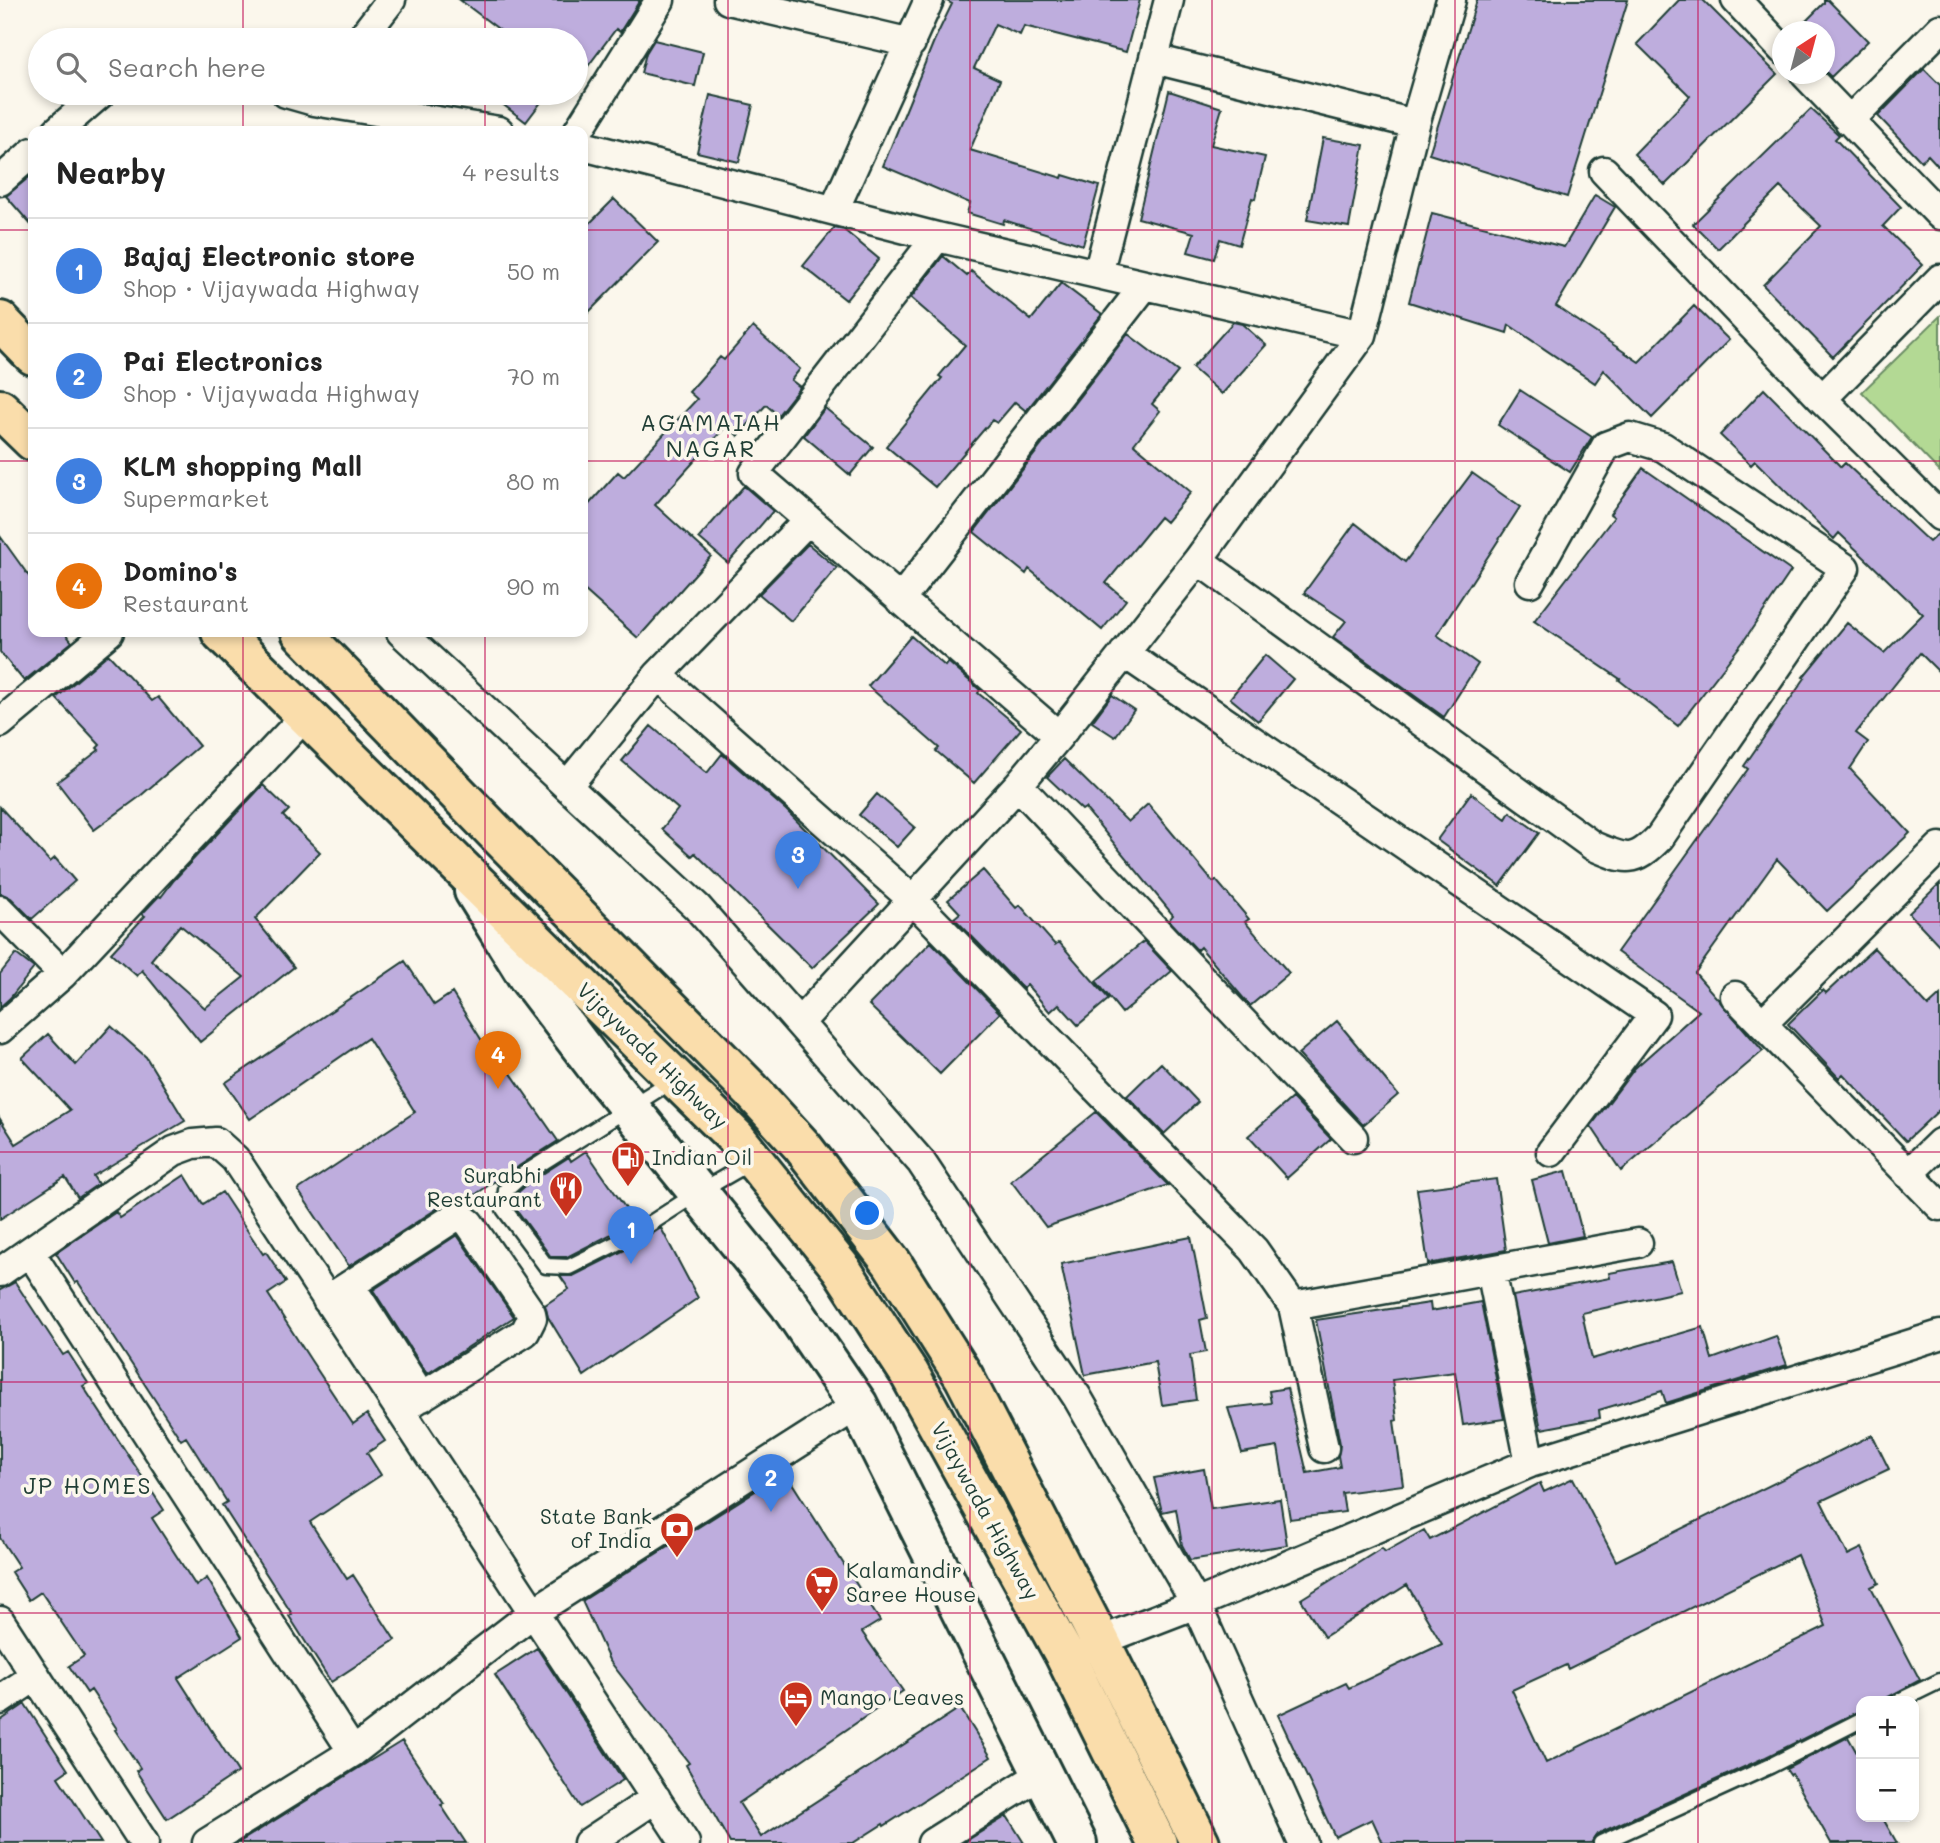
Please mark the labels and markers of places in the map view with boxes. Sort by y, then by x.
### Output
pin: 3 [775,831,821,889]
pin: 4 [475,1031,521,1089]
fuel station icon: Indian Oil [609,1139,647,1188]
place label: Indian Oil [652,1143,752,1170]
place label: Surabhi Restaurant [427,1161,542,1212]
restaurant icon: Surabhi Restaurant [547,1169,585,1218]
pin: 1 [608,1206,654,1264]
pin: 2 [748,1454,794,1512]
place label: State Bank of India [540,1502,652,1553]
bank icon: State Bank of India [658,1510,696,1559]
place label: Kalamandir Saree House [846,1556,976,1607]
supermarket icon: Kalamandir Saree House [803,1564,841,1613]
hotel icon: Mango Leaves [777,1679,815,1728]
place label: Mango Leaves [820,1683,964,1710]

